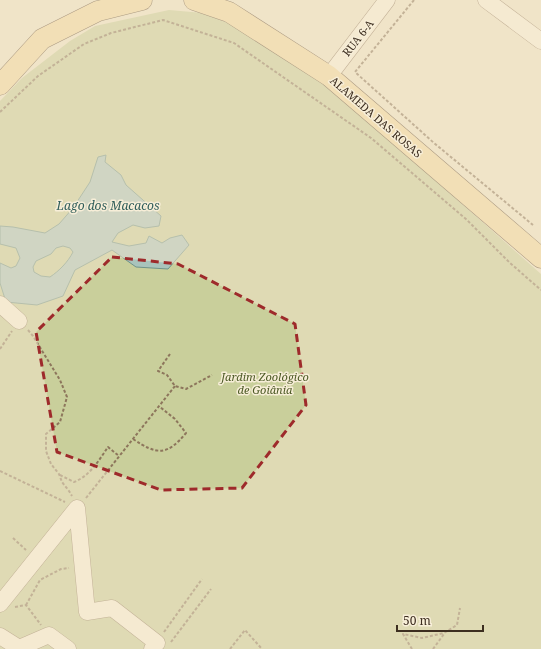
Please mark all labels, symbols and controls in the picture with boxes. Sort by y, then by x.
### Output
street label: RUA 6-A [339,16,377,59]
street label: ALAMEDA DAS ROSAS [327,73,425,161]
water label: Lago dos Macacos [56,197,160,214]
park label: Jardim Zoológico de Goiânia [219,369,309,397]
scale bar [397,607,483,633]
text: 50 m [403,612,431,629]

